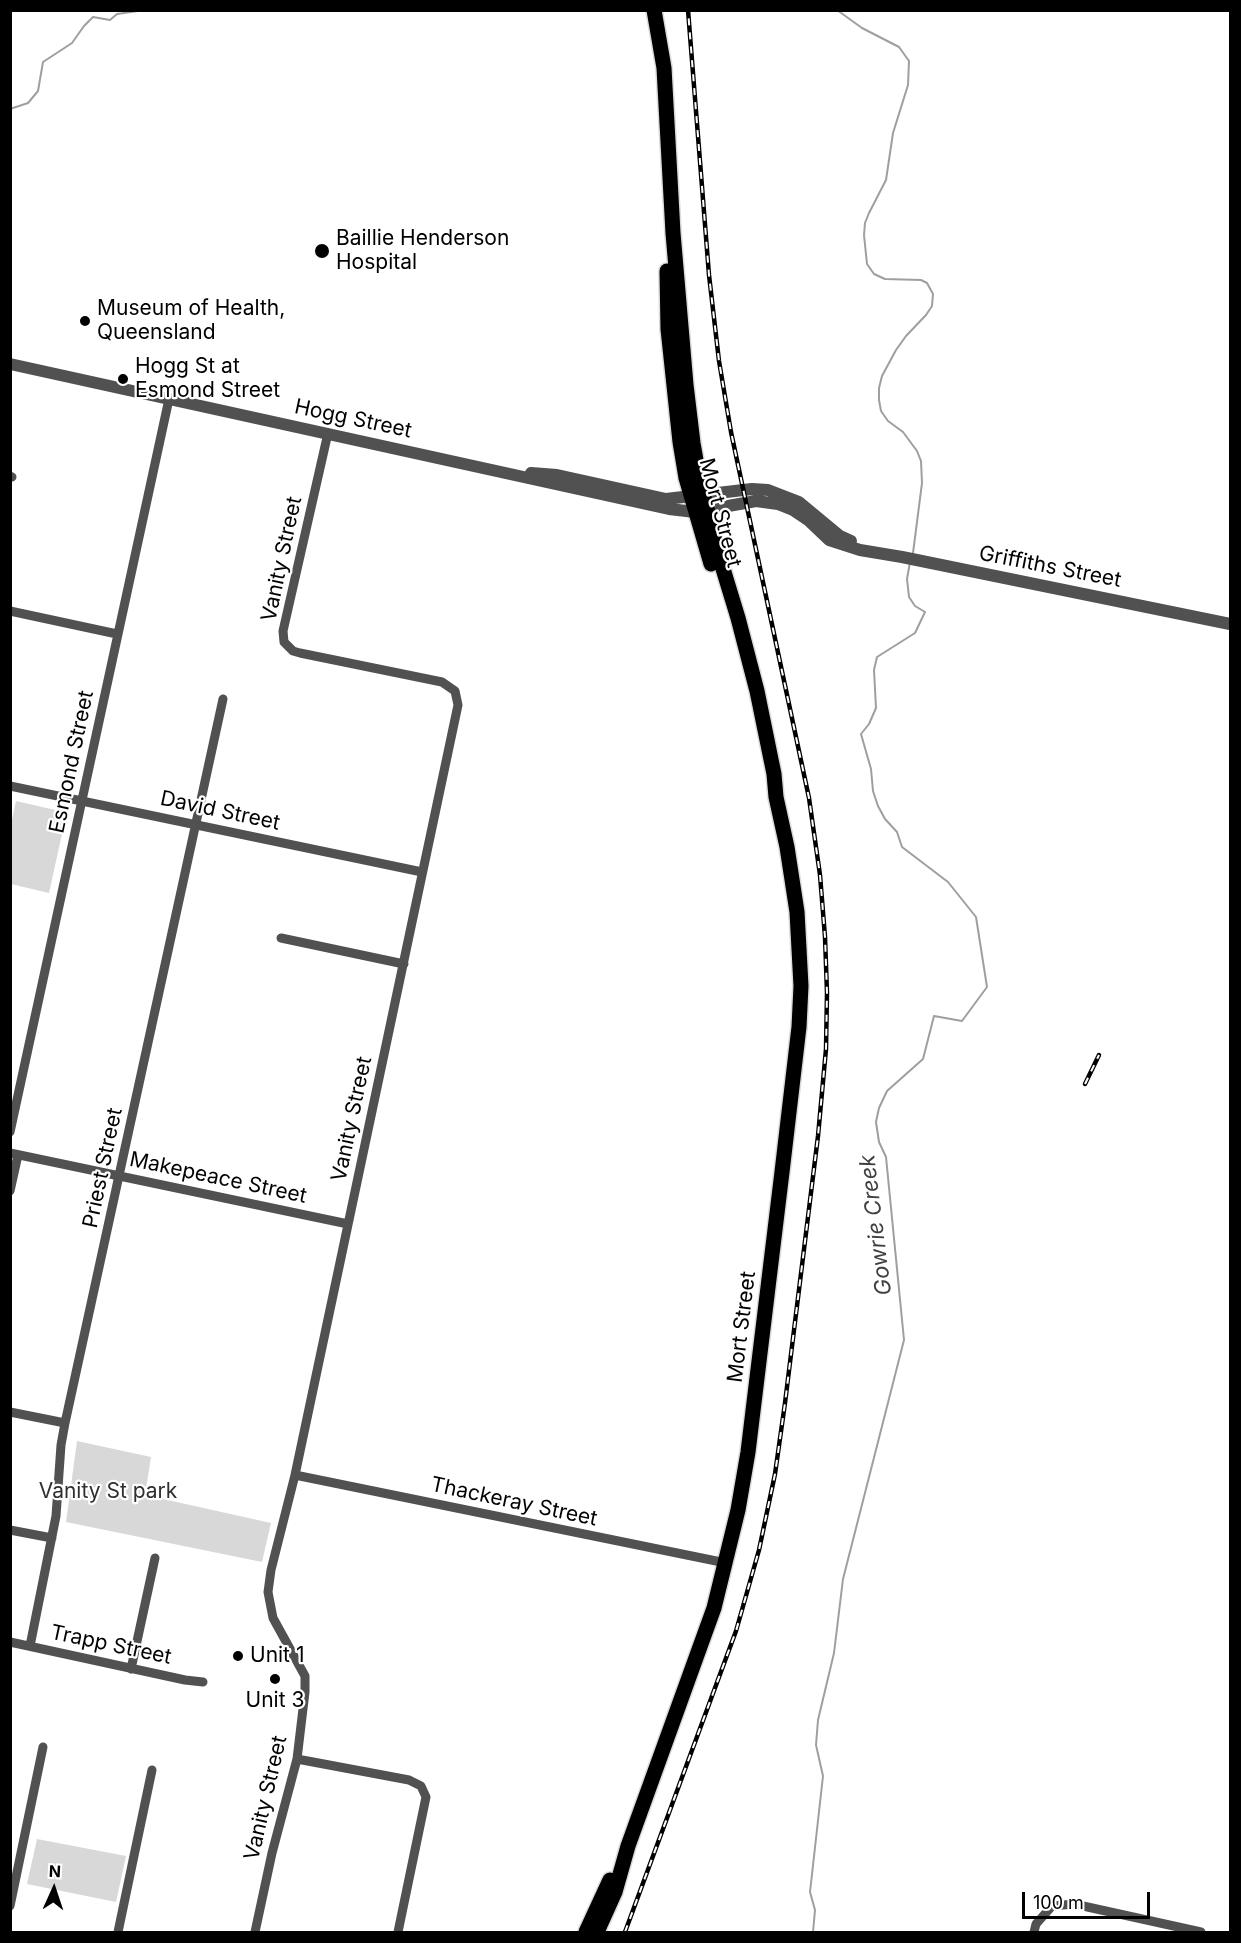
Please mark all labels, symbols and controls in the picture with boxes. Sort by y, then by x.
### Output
place label: Baillie Henderson Hospital [336,226,509,276]
marker: Baillie Henderson Hospital [313,242,331,260]
place label: Museum of Health, Queensland [97,296,285,346]
marker: Museum of Health, Queensland [78,314,92,328]
place label: Hogg St at Esmond Street [135,354,280,404]
marker: Hogg St at Esmond Street [116,372,130,386]
street label: Hogg Street [292,394,414,444]
street label: Mort Street [693,456,747,570]
street label: Vanity Street [256,494,308,624]
street label: Griffiths Street [977,541,1123,593]
street label: Esmond Street [45,688,99,836]
street label: David Street [158,786,282,836]
street label: Vanity Street [326,1054,378,1184]
street label: Priest Street [78,1106,128,1230]
street label: Makepeace Street [127,1147,309,1209]
water label: Gowrie Creek [854,1153,898,1297]
street label: Mort Street [723,1270,761,1384]
street label: Thackeray Street [429,1472,599,1532]
park label: Vanity St park [39,1479,177,1505]
street label: Trapp Street [48,1620,174,1670]
place label: Unit 1 [250,1643,304,1669]
marker: Unit 1 [231,1649,245,1663]
marker: Unit 3 [268,1672,282,1686]
place label: Unit 3 [246,1688,304,1714]
street label: Vanity Street [239,1733,293,1863]
north arrow [24,1859,84,1919]
text: N [48,1861,62,1881]
scale bar [1025,1880,1152,1918]
text: 100 m [1033,1892,1084,1913]

